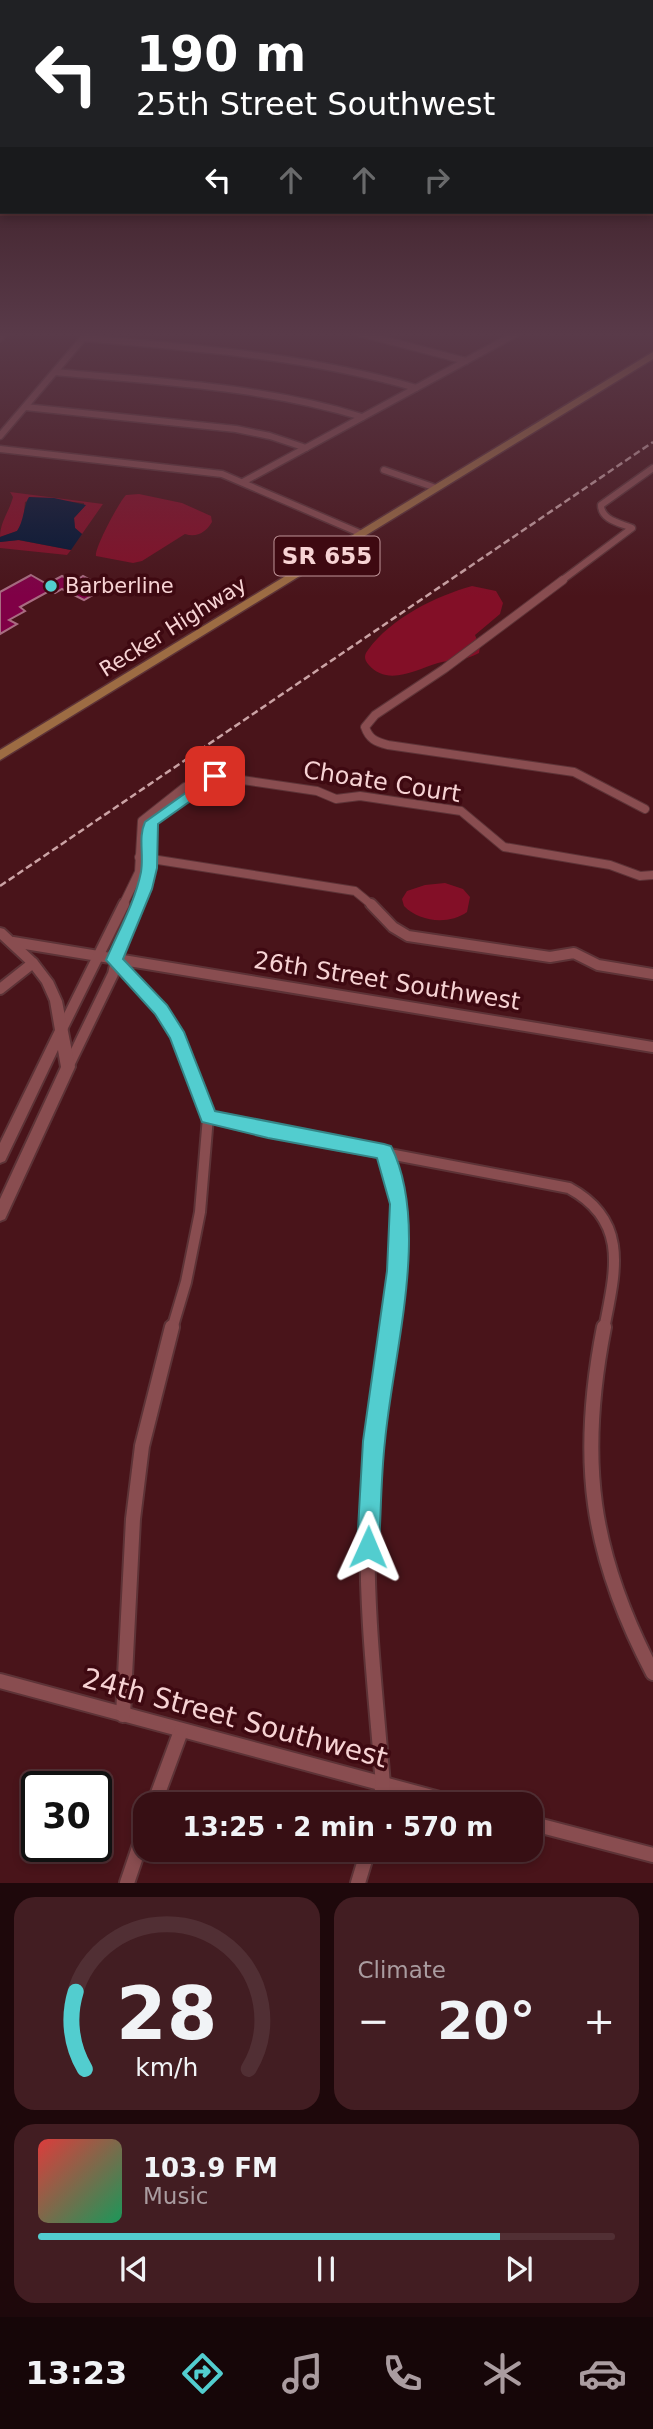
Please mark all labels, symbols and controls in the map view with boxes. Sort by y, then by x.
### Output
text: 190 m [136,26,306,83]
icon: left [21,28,112,119]
text: 25th Street Southwest [136,85,495,123]
icon: left [199,161,237,199]
icon: ahead [272,161,310,199]
icon: ahead [345,161,383,199]
icon: right [418,161,456,199]
road number: SR 655 [274,536,380,576]
street label: Recker Highway [95,572,251,682]
place label: Barberline [65,574,174,598]
marker: Barberline [43,578,59,594]
pin [185,746,245,806]
street label: Choate Court [301,756,463,808]
icon: arrive [196,757,234,795]
street label: 26th Street Southwest [252,946,522,1016]
position arrow [331,1510,405,1584]
street label: 24th Street Southwest [79,1661,391,1775]
speed limit sign: 30 [21,1771,112,1862]
text: 13:25 · 2 min · 570 m [183,1812,493,1842]
text: Climate [358,1957,446,1983]
text: 28 [116,1972,217,2057]
text: 20° [437,1991,535,2051]
text: − [358,1999,389,2043]
text: + [583,1999,615,2043]
text: km/h [135,2053,198,2082]
text: 103.9 FM [143,2153,278,2183]
text: Music [143,2183,208,2209]
icon: previous [115,2250,153,2288]
icon: pause [307,2250,345,2288]
icon: next [500,2250,538,2288]
icon: directions [178,2349,227,2398]
icon: music [278,2349,327,2398]
icon: phone [378,2349,427,2398]
icon: climate [478,2349,527,2398]
icon: car [578,2349,627,2398]
text: 13:23 [26,2354,127,2392]

